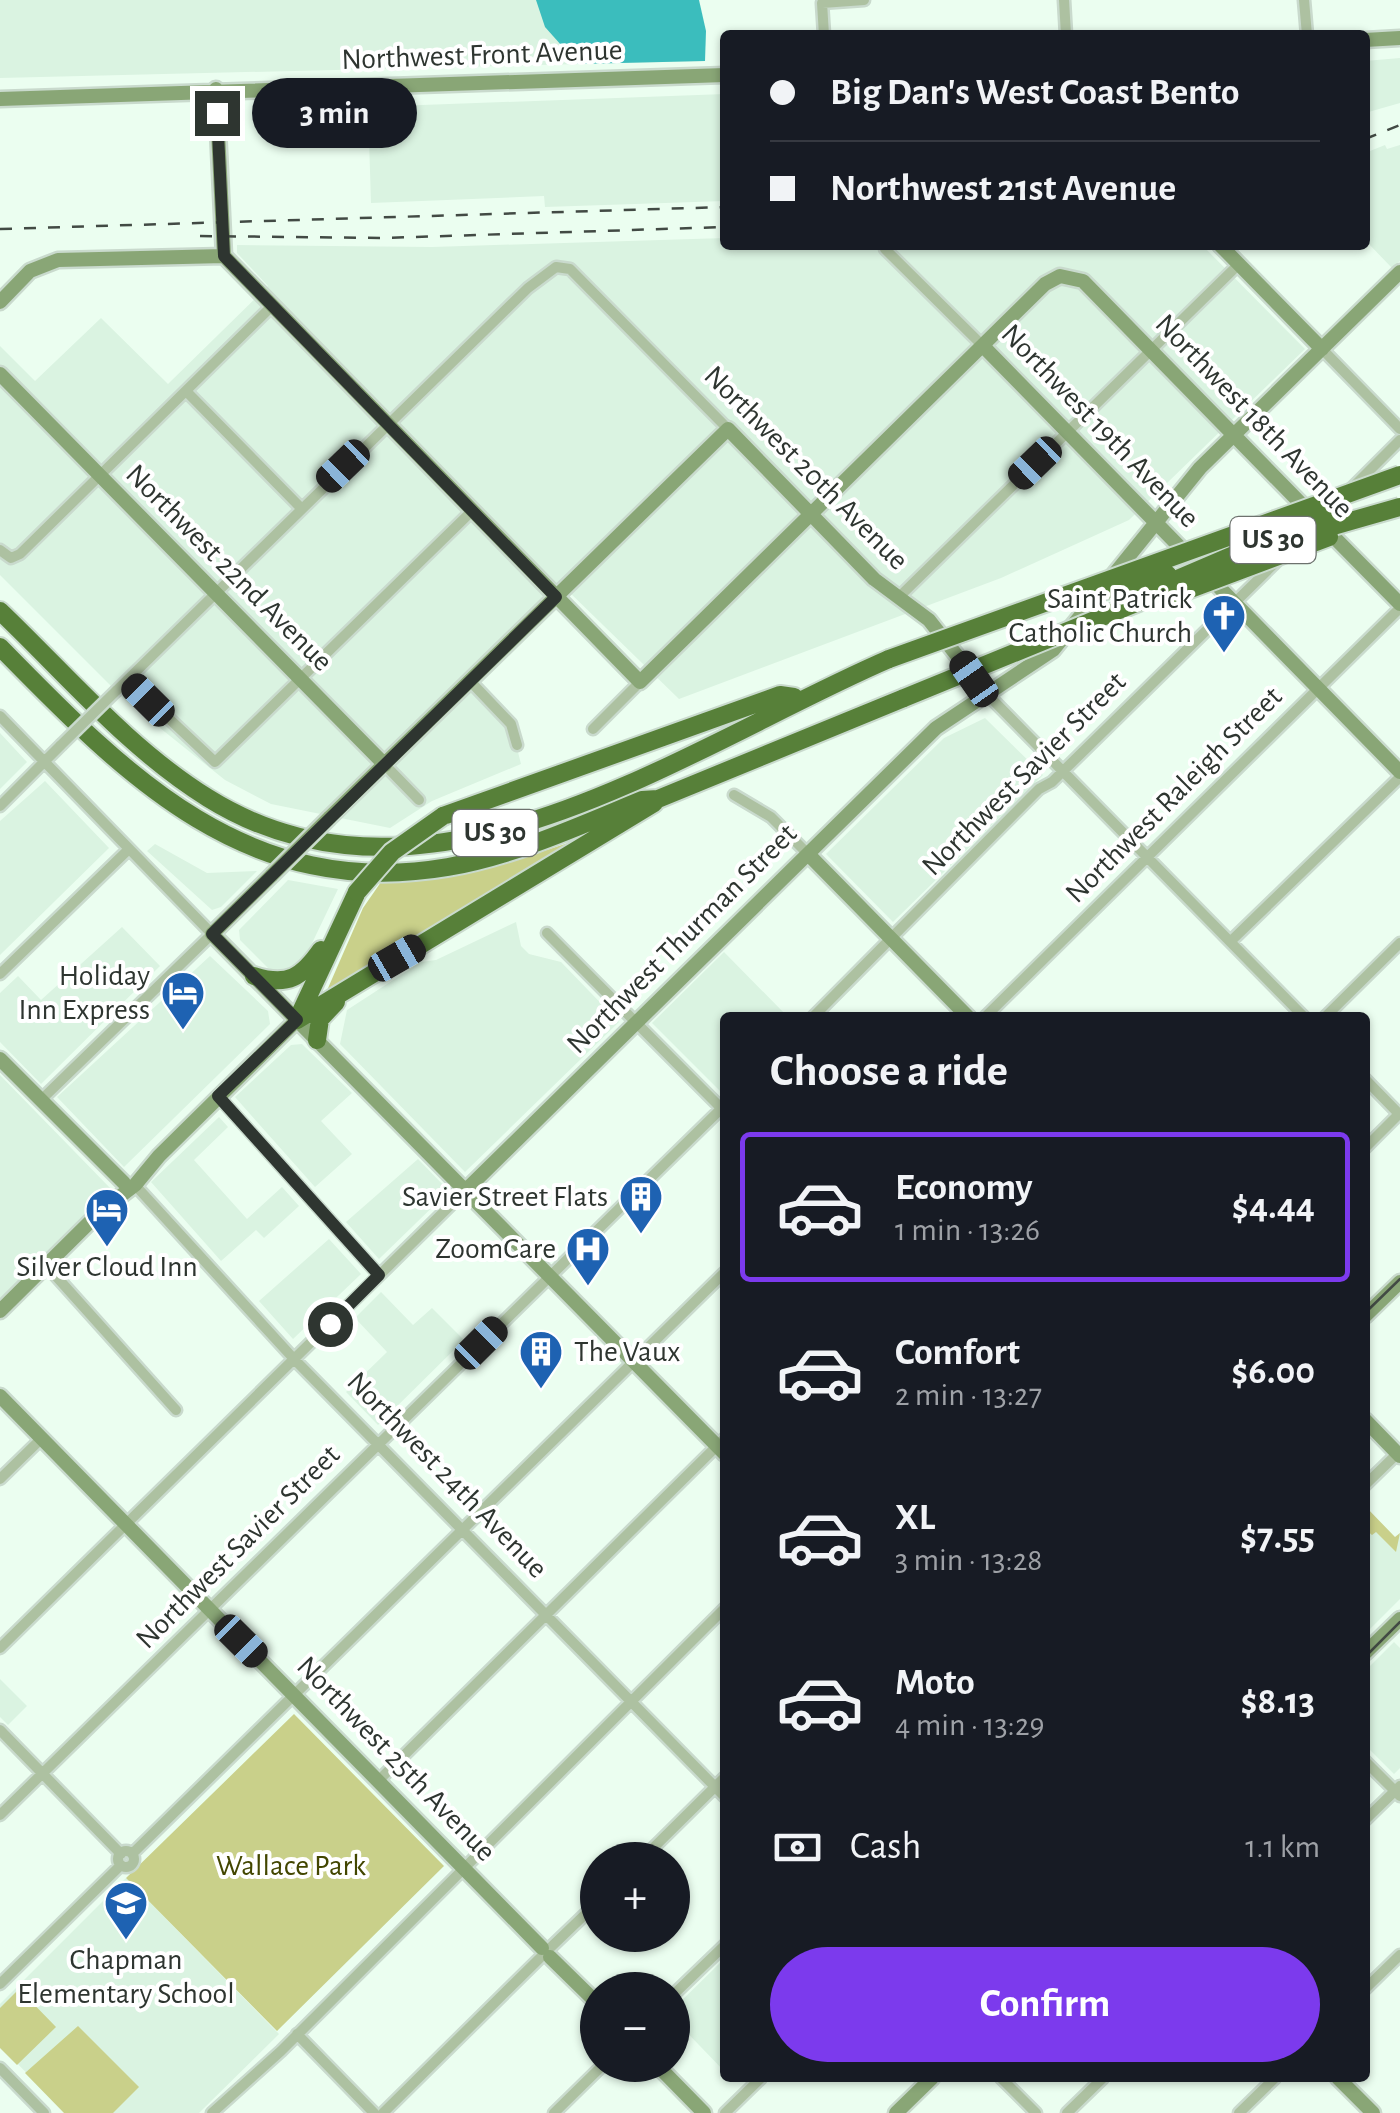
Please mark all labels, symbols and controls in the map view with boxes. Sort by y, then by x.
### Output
street label: Northwest Front Avenue [341,35,623,75]
text: Big Dan's West Coast Bento [830,74,1240,112]
callout: 3 min [252,78,417,148]
route end [195,91,240,136]
text: 3 min [300,97,369,129]
text: Northwest 21st Avenue [830,170,1176,208]
street label: Northwest 18th Avenue [1149,308,1359,524]
street label: Northwest 19th Avenue [995,319,1205,533]
street label: Northwest 20th Avenue [698,360,914,576]
car [1003,431,1067,495]
car [311,434,375,498]
street label: Northwest 22nd Avenue [120,459,338,677]
road number: US 30 [1230,517,1316,563]
place label: Saint Patrick Catholic Church [1008,584,1192,648]
church icon: Saint Patrick Catholic Church [1201,593,1247,654]
car [945,646,1003,712]
street label: Northwest Savier Street [917,666,1132,881]
car [116,668,180,732]
street label: Northwest Raleigh Street [1060,681,1288,909]
road number: US 30 [452,810,538,856]
street label: Northwest Thurman Street [561,818,803,1060]
car [364,930,430,986]
place label: Holiday Inn Express [18,961,150,1025]
hotel icon: Holiday Inn Express [160,970,206,1031]
text: Choose a ride [770,1049,1008,1094]
icon: car [775,1162,865,1252]
text: Economy [895,1169,1033,1207]
building icon: Savier Street Flats [618,1174,664,1235]
place label: Savier Street Flats [402,1182,608,1212]
hotel icon: Silver Cloud Inn [84,1187,130,1248]
text: $4.44 [1232,1188,1315,1226]
text: 1 min · 13:26 [895,1214,1040,1246]
hospital icon: ZoomCare [565,1226,611,1287]
place label: ZoomCare [435,1234,556,1264]
place label: Silver Cloud Inn [16,1252,198,1282]
route start [308,1302,353,1347]
car [449,1311,513,1375]
icon: car [775,1327,865,1417]
building icon: The Vaux [518,1329,564,1390]
text: Comfort [895,1334,1020,1372]
place label: The Vaux [574,1337,680,1367]
text: $6.00 [1231,1353,1315,1391]
street label: Northwest 24th Avenue [341,1366,553,1584]
text: 2 min · 13:27 [895,1379,1042,1411]
street label: Northwest Savier Street [131,1439,346,1654]
icon: car [775,1492,865,1582]
text: XL [895,1499,935,1537]
text: $7.55 [1240,1518,1315,1556]
text: 3 min · 13:28 [895,1544,1042,1576]
car [209,1609,273,1673]
street label: Northwest 25th Avenue [291,1651,501,1867]
icon: car [775,1657,865,1747]
text: Moto [895,1664,975,1702]
text: $8.13 [1240,1683,1315,1721]
text: 4 min · 13:29 [895,1709,1045,1741]
icon: cash [770,1820,825,1875]
text: Cash [850,1828,921,1866]
text: 1.1 km [1245,1831,1320,1863]
map controls [580,1842,690,2082]
button: + [580,1842,690,1952]
park label: Wallace Park [216,1851,366,1881]
school or university icon: Chapman Elementary School [103,1880,149,1941]
place label: Chapman Elementary School [17,1945,235,2009]
button: Confirm [770,1947,1320,2062]
button: − [580,1972,690,2082]

